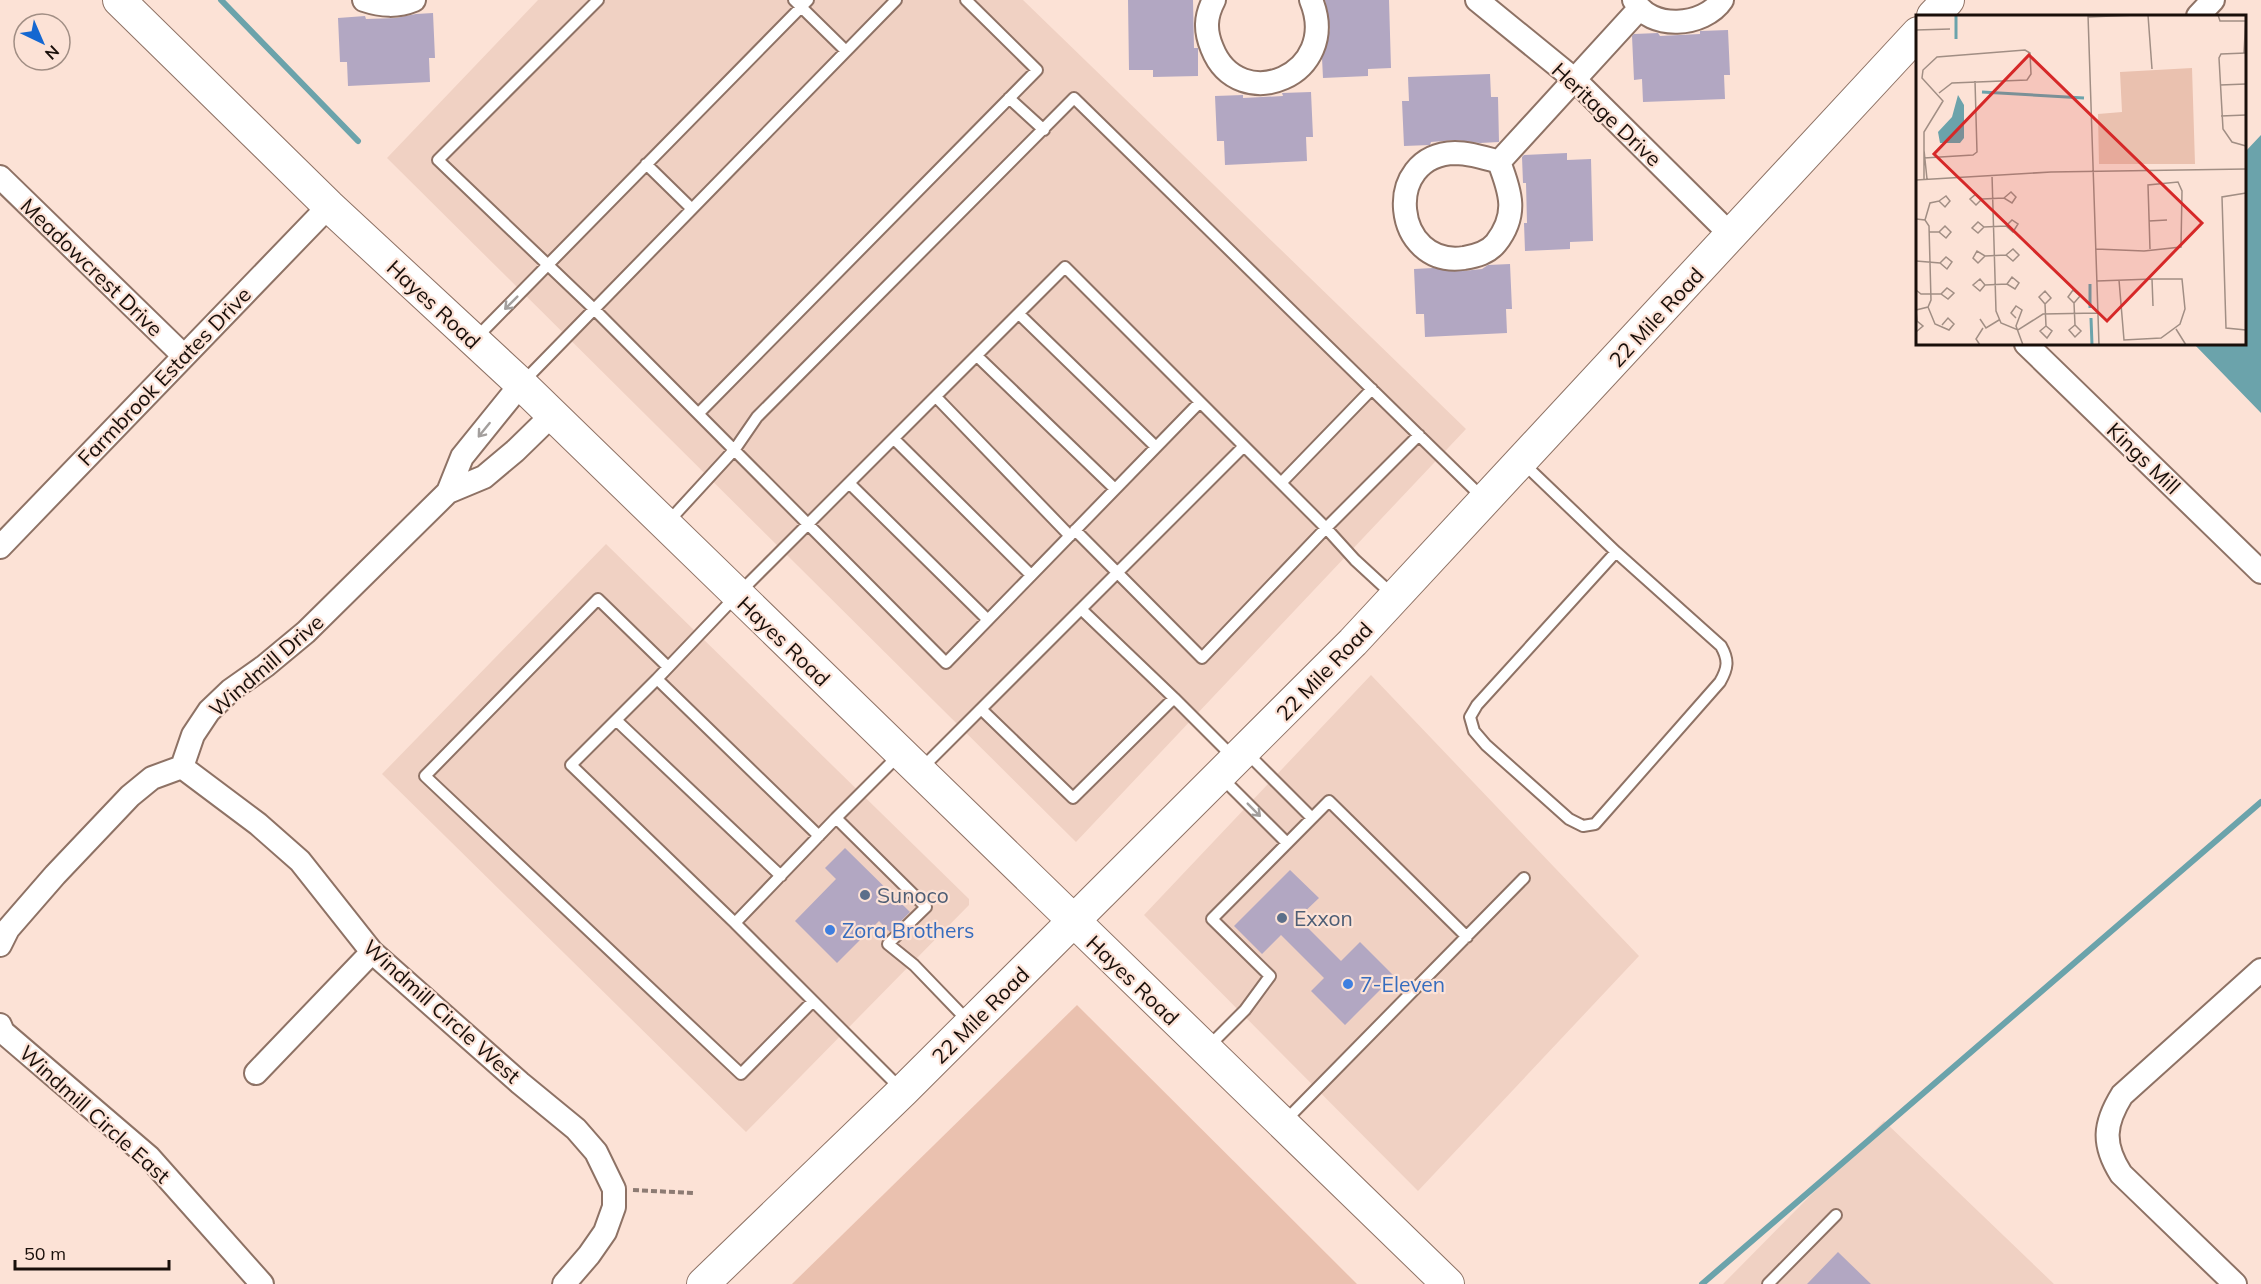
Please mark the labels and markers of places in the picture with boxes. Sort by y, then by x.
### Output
place label: Sunoco [877,882,949,908]
marker: Sunoco [858,888,872,902]
place label: Exxon [1294,905,1353,931]
marker: Exxon [1275,911,1289,925]
place label: Zora Brothers [842,917,974,943]
marker: Zora Brothers [823,923,837,937]
place label: 7-Eleven [1360,971,1445,997]
marker: 7-Eleven [1341,977,1355,991]

